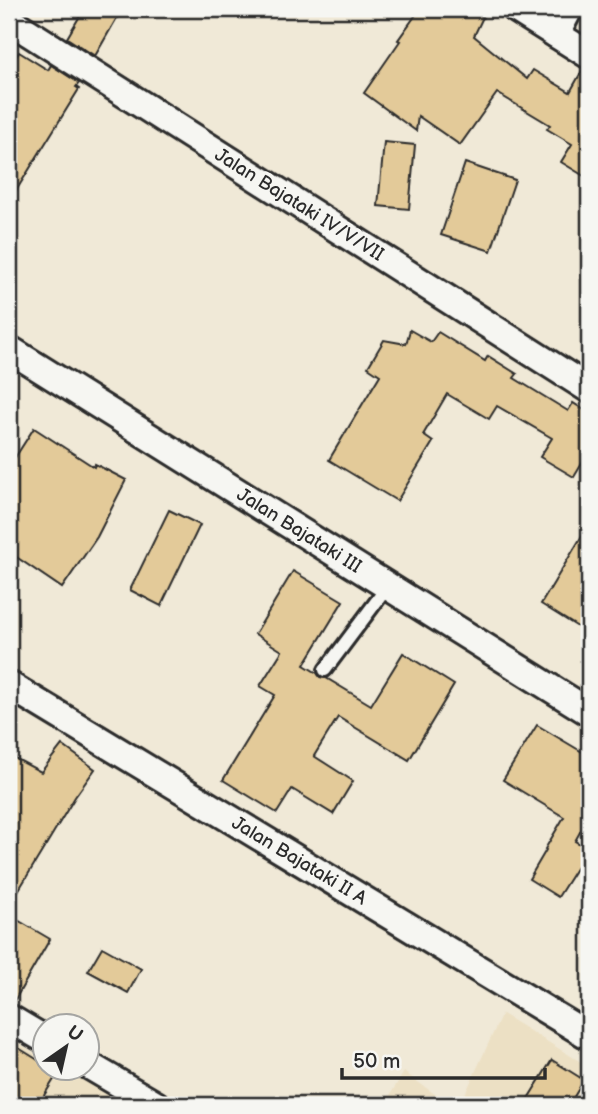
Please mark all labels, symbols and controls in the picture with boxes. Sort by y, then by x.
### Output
street label: Jalan Bajataki IV/V/VII [210,144,388,266]
street label: Jalan Bajataki III [232,483,366,579]
street label: Jalan Bajataki II A [227,812,371,911]
north arrow [32,1012,102,1082]
text: U [63,1021,87,1047]
scale bar [342,1037,546,1081]
text: 50 m [353,1049,400,1074]

